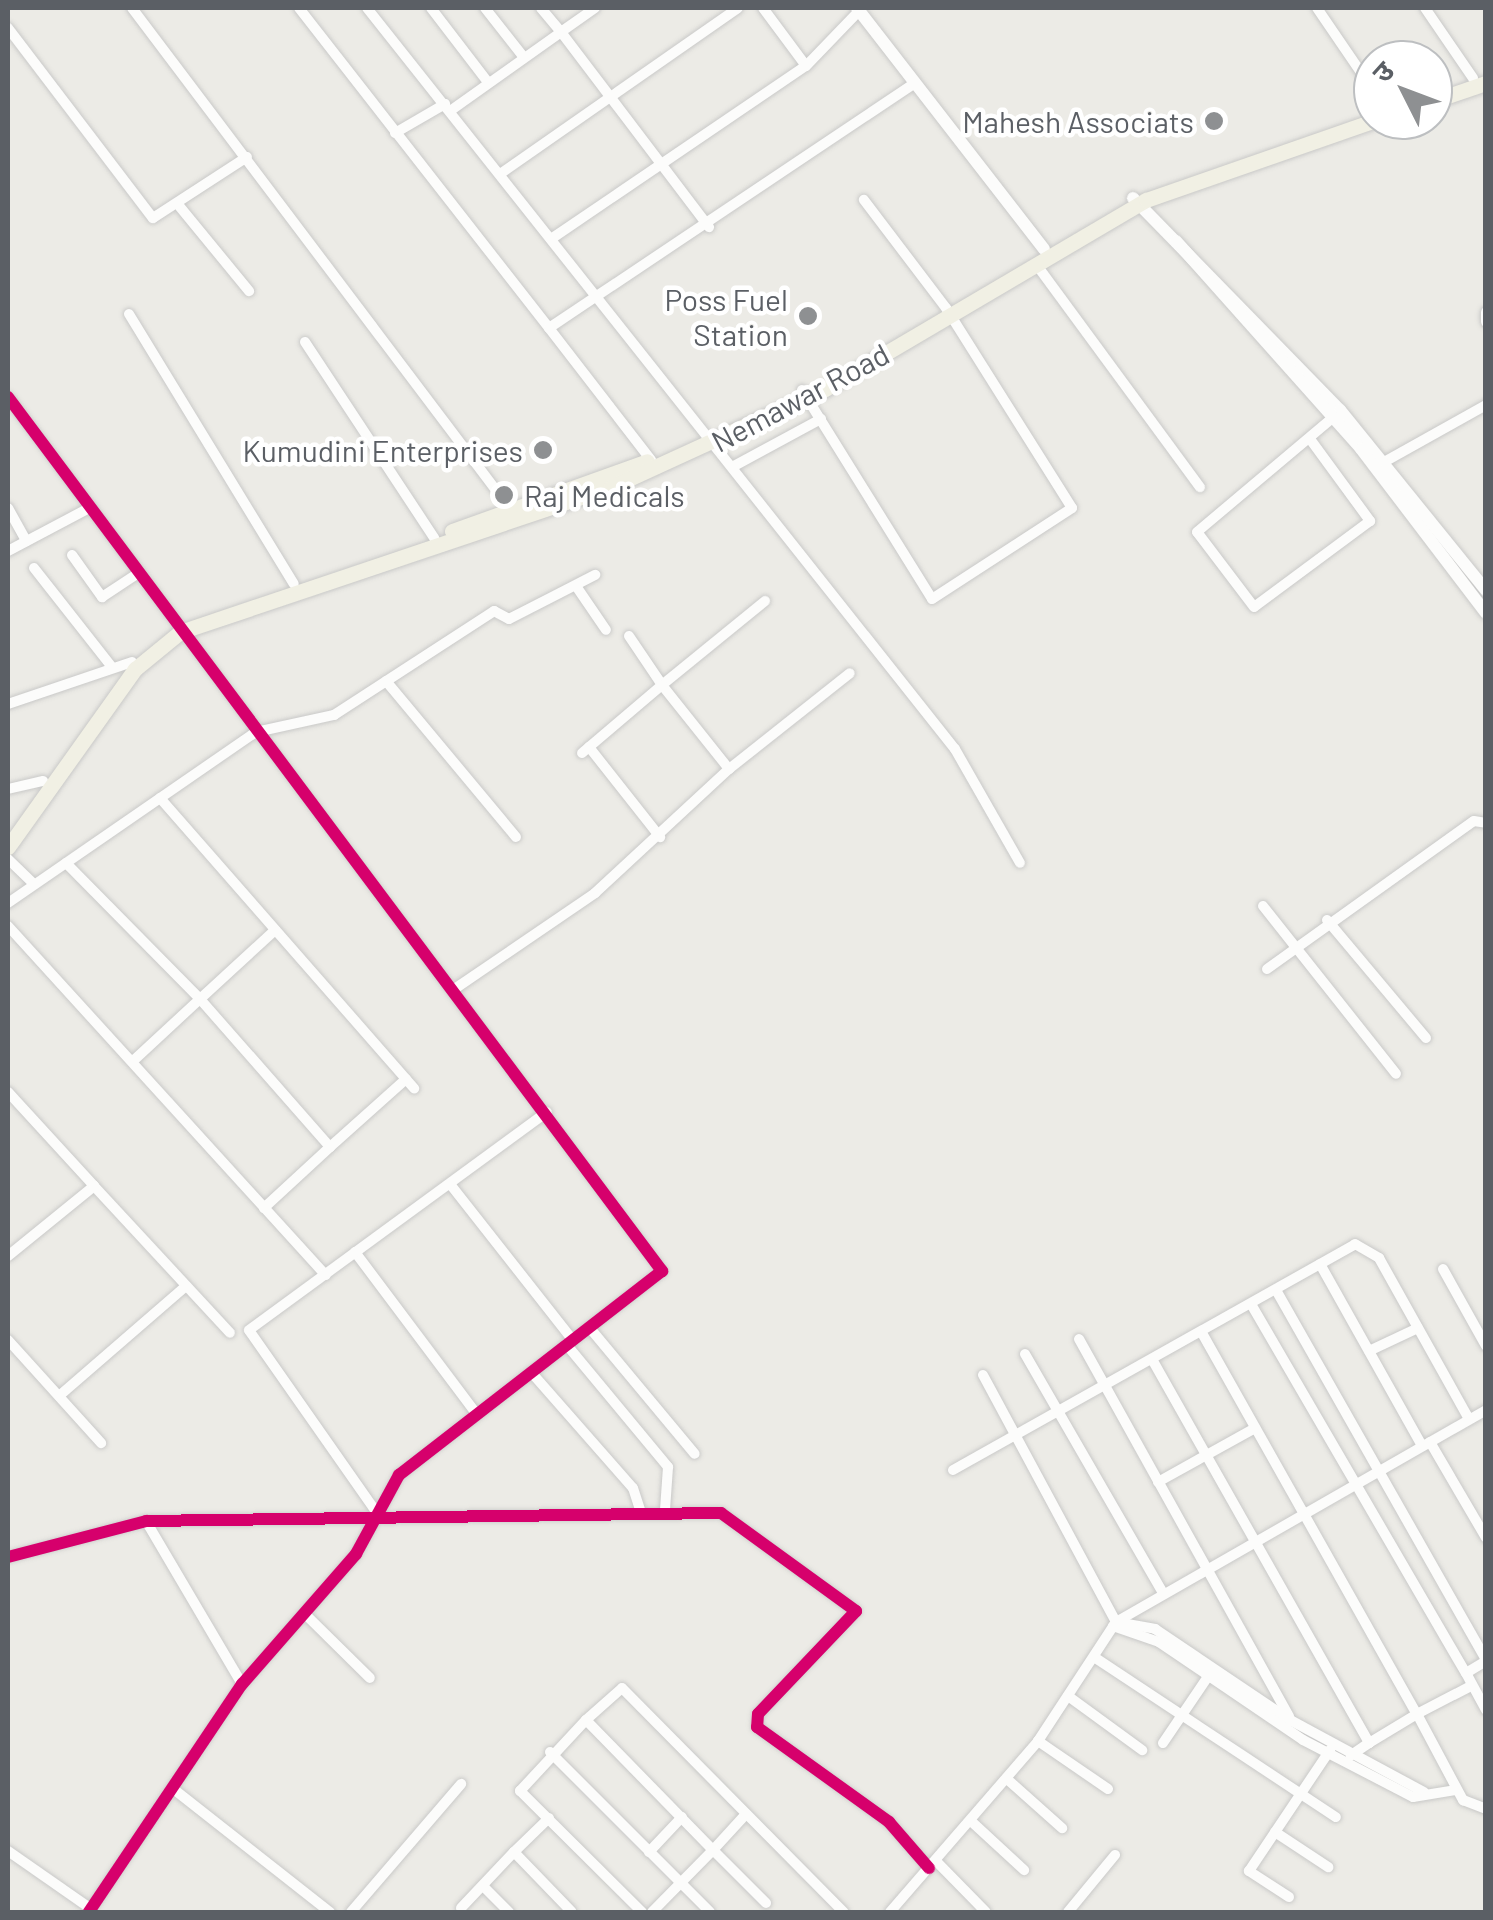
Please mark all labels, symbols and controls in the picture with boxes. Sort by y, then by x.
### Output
north arrow [1353,40,1453,140]
text: उ [1364,54,1400,89]
place label: Mahesh Associats [962,103,1194,139]
marker: Mahesh Associats [1203,110,1225,132]
place label: Poss Fuel Station [664,281,788,352]
marker: Poss Fuel Station [797,305,819,327]
street label: Nemawar Road [705,335,895,459]
place label: Kumudini Enterprises [242,432,523,468]
marker: Kumudini Enterprises [532,439,554,461]
place label: Raj Medicals [524,477,685,513]
marker: Raj Medicals [493,484,515,506]

